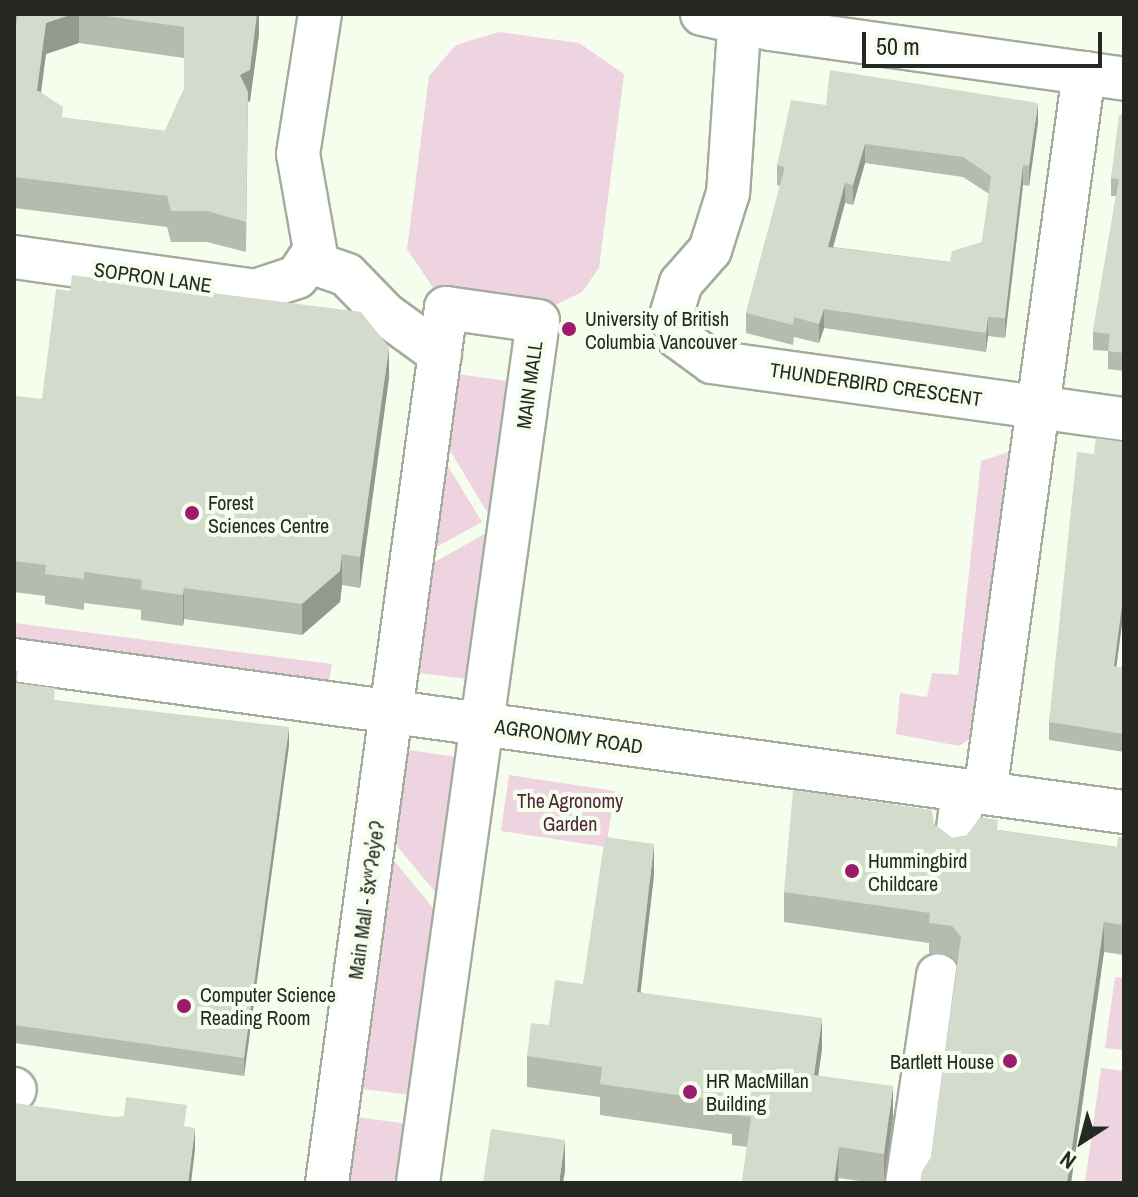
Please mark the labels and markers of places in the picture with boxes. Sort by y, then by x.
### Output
place label: University of British Columbia Vancouver [585,306,737,353]
marker: University of British Columbia Vancouver [560,320,578,338]
place label: Forest Sciences Centre [208,490,329,537]
marker: Forest Sciences Centre [183,504,201,522]
place label: Hummingbird Childcare [868,848,967,895]
marker: Hummingbird Childcare [843,862,861,880]
place label: Computer Science Reading Room [200,982,336,1029]
marker: Computer Science Reading Room [175,997,193,1015]
place label: Bartlett House [890,1049,994,1073]
marker: Bartlett House [1001,1052,1019,1070]
place label: HR MacMillan Building [706,1068,809,1115]
marker: HR MacMillan Building [681,1083,699,1101]

